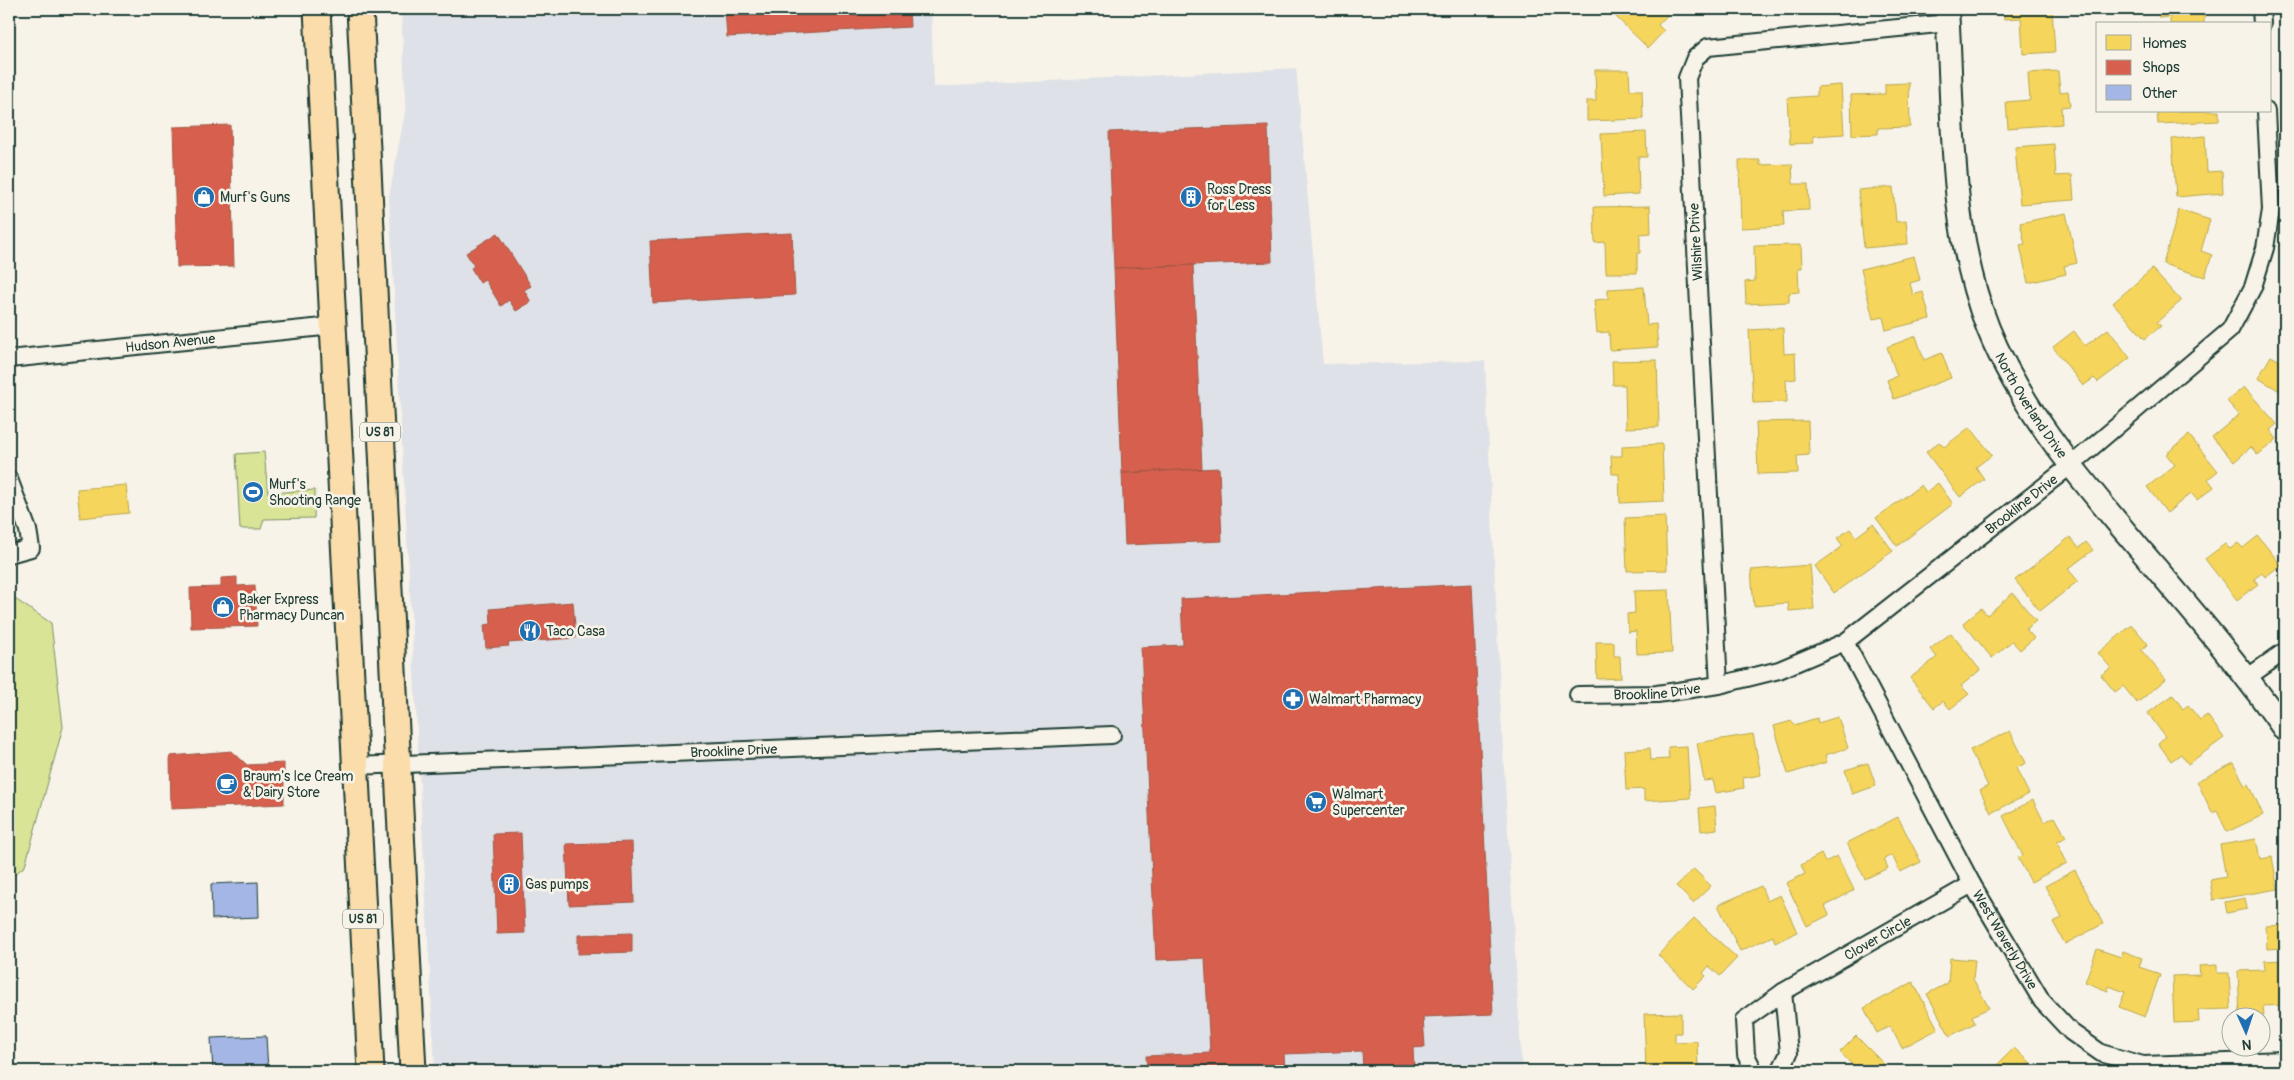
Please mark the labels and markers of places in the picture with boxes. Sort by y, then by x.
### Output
place label: Ross Dress for Less [1207,181,1272,214]
shop icon: Murf's Guns [192,185,216,209]
building icon: Ross Dress for Less [1179,185,1203,209]
place label: Murf's Guns [220,189,291,206]
place label: Murf's Shooting Range [269,476,361,509]
sports icon: Murf's Shooting Range [241,480,265,504]
place label: Baker Express Pharmacy Duncan [239,591,345,624]
shop icon: Baker Express Pharmacy Duncan [211,595,235,619]
restaurant icon: Taco Casa [518,619,542,643]
place label: Taco Casa [546,623,605,640]
pharmacy icon: Walmart Pharmacy [1281,687,1305,711]
place label: Walmart Pharmacy [1309,691,1421,708]
place label: Braum's Ice Cream & Dairy Store [243,768,353,801]
cafe icon: Braum's Ice Cream & Dairy Store [215,772,239,796]
place label: Walmart Supercenter [1332,786,1405,819]
supermarket icon: Walmart Supercenter [1304,790,1328,814]
building icon: Gas pumps [497,872,521,896]
place label: Gas pumps [525,876,589,893]

